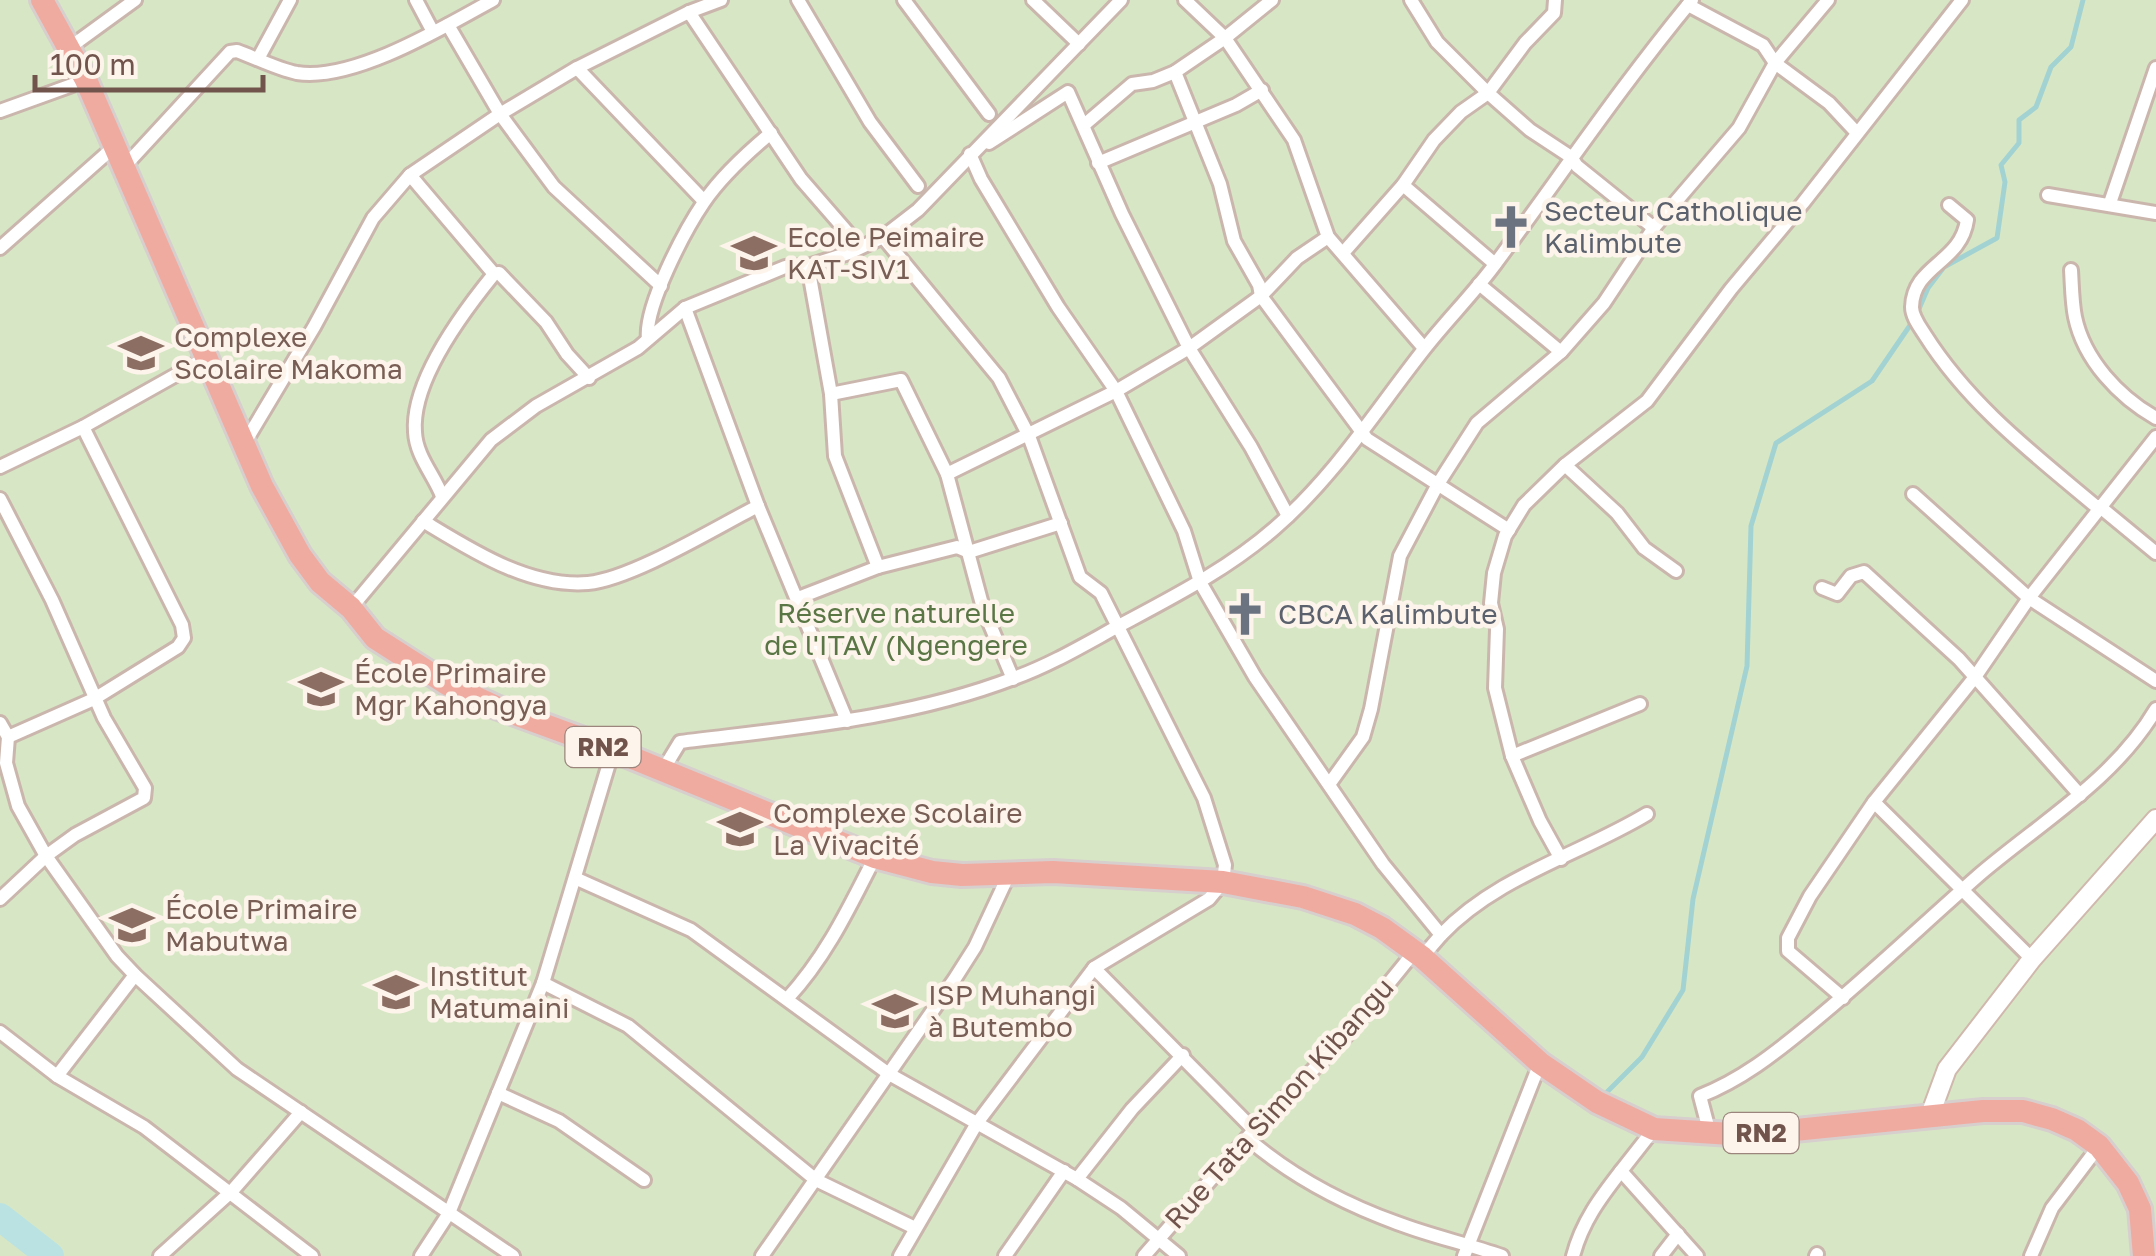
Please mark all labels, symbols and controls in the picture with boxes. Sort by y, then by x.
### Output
scale bar [35,30,262,92]
text: 100 m [50,46,136,82]
place label: Secteur Catholique Kalimbute [1544,194,1802,259]
church icon: Secteur Catholique Kalimbute [1487,203,1535,251]
place label: Ecole Peimaire KAT-SIV1 [787,220,985,285]
school or university icon: Ecole Peimaire KAT-SIV1 [730,229,778,277]
place label: Complexe Scolaire Makoma [174,320,403,385]
school or university icon: Complexe Scolaire Makoma [117,329,165,377]
church icon: CBCA Kalimbute [1221,590,1269,638]
park label: Réserve naturelle de l'ITAV (Ngengere [764,596,1028,661]
place label: CBCA Kalimbute [1278,597,1498,630]
place label: École Primaire Mgr Kahongya [354,656,547,721]
school or university icon: École Primaire Mgr Kahongya [297,665,345,713]
road number: RN2 [566,727,640,767]
place label: Complexe Scolaire La Vivacité [773,796,1022,861]
school or university icon: Complexe Scolaire La Vivacité [716,805,764,853]
place label: École Primaire Mabutwa [165,892,358,957]
school or university icon: École Primaire Mabutwa [108,901,156,949]
place label: Institut Matumaini [429,959,570,1024]
school or university icon: Institut Matumaini [372,968,420,1016]
street label: Rue Tata Simon Kibangu [1157,971,1400,1235]
place label: ISP Muhangi à Butembo [928,978,1096,1043]
school or university icon: ISP Muhangi à Butembo [871,987,919,1035]
road number: RN2 [1724,1113,1798,1153]

